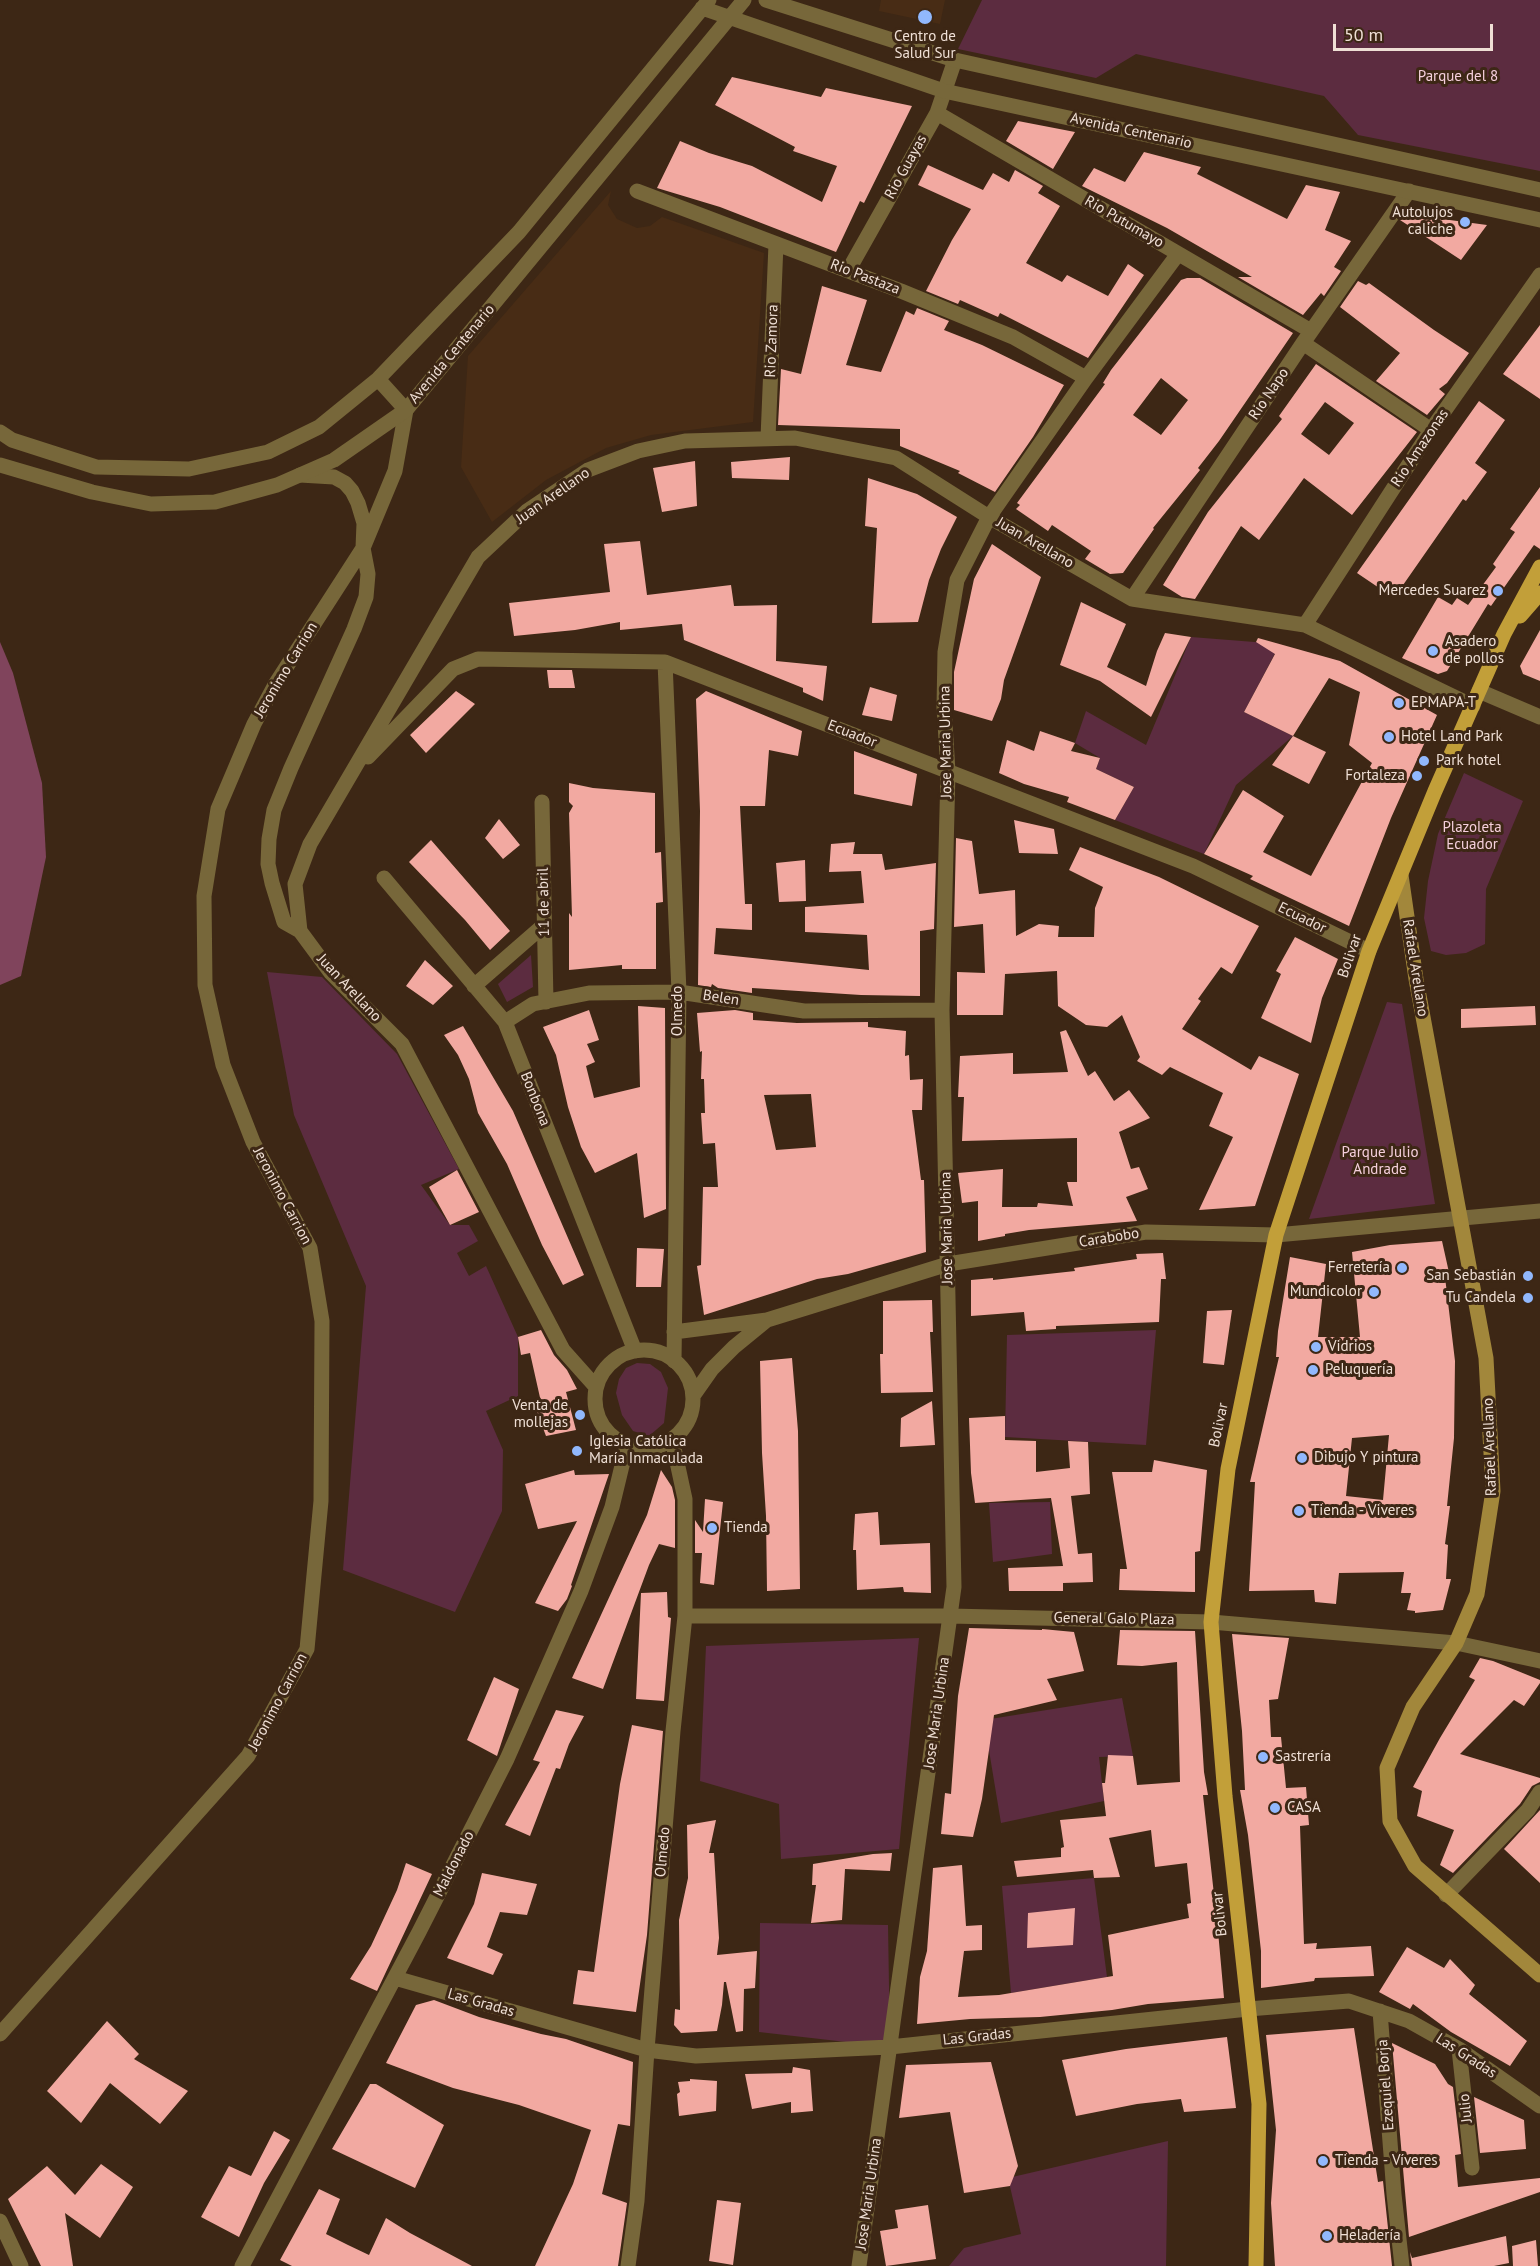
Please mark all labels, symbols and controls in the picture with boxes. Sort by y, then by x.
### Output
marker: Centro de Salud Sur [916,8,934,26]
scale bar [1336,12,1496,50]
text: 50 m [1344,23,1383,46]
place label: Centro de Salud Sur [894,28,956,63]
park label: Parque del 8 [1418,68,1498,86]
street label: Avenida Centenario [1069,109,1193,153]
street label: Rio Guayas [881,132,931,202]
street label: Rio Putumayo [1081,192,1167,252]
place label: Autolujos caliche [1392,204,1453,239]
marker: Autolujos caliche [1458,215,1472,229]
street label: Rio Pastaza [828,255,902,299]
street label: Avenida Centenario [405,301,499,407]
street label: Rio Zamora [762,304,782,378]
street label: Rio Napo [1245,365,1293,423]
street label: Rio Amazonas [1387,406,1453,490]
street label: Juan Arellano [513,464,593,528]
street label: Juan Arellano [993,514,1077,572]
place label: Mercedes Suarez [1379,582,1486,600]
marker: Mercedes Suarez [1491,584,1505,598]
street label: Jeronimo Carrion [251,619,321,721]
place label: Asadero de pollos [1445,633,1504,668]
marker: Asadero de pollos [1426,644,1440,658]
street label: Jose Maria Urbina [936,685,956,799]
place label: EPMAPA-T [1411,694,1476,712]
marker: EPMAPA-T [1392,696,1406,710]
street label: Ecuador [825,716,879,752]
place label: Hotel Land Park [1401,728,1503,746]
marker: Hotel Land Park [1382,730,1396,744]
place label: Park hotel [1436,752,1501,770]
marker: Park hotel [1417,754,1431,768]
place label: Fortaleza [1345,767,1405,785]
marker: Fortaleza [1410,769,1424,783]
park label: Plazoleta Ecuador [1442,819,1502,854]
street label: 11 de abril [534,867,554,937]
street label: Ecuador [1275,899,1329,937]
street label: Rafael Arellano [1398,918,1432,1018]
street label: Bolivar [1334,932,1366,980]
street label: Juan Arellano [313,950,385,1026]
street label: Olmedo [669,986,687,1036]
street label: Belen [702,986,740,1010]
street label: Bonbona [516,1069,554,1129]
street label: Jeronimo Carrion [249,1144,315,1248]
park label: Parque Julio Andrade [1341,1144,1419,1179]
street label: Jose Maria Urbina [937,1171,957,1285]
street label: Carabobo [1078,1224,1140,1252]
place label: Ferretería [1328,1259,1390,1277]
marker: Ferretería [1395,1261,1409,1275]
place label: San Sebastián [1426,1267,1516,1285]
marker: San Sebastián [1521,1269,1535,1283]
place label: Mundicolor [1290,1283,1362,1301]
marker: Mundicolor [1367,1285,1381,1299]
place label: Tu Candela [1446,1289,1516,1307]
marker: Tu Candela [1521,1291,1535,1305]
place label: Vidrios [1328,1338,1372,1356]
marker: Vidrios [1309,1340,1323,1354]
place label: Peluquería [1325,1361,1393,1379]
marker: Peluquería [1306,1363,1320,1377]
place label: Venta de mollejas [512,1397,568,1432]
street label: Rafael Arellano [1479,1398,1501,1496]
street label: Bolivar [1206,1401,1232,1449]
marker: Venta de mollejas [573,1408,587,1422]
place label: Iglesia Católica María Inmaculada [589,1433,703,1468]
marker: Iglesia Católica María Inmaculada [570,1444,584,1458]
place label: Dibujo Y pintura [1314,1449,1418,1467]
marker: Dibujo Y pintura [1295,1451,1309,1465]
place label: Tienda - Viveres [1311,1502,1414,1520]
marker: Tienda - Viveres [1292,1504,1306,1518]
place label: Tienda [724,1519,768,1537]
marker: Tienda [705,1521,719,1535]
street label: General Galo Plaza [1053,1609,1175,1629]
street label: Jeronimo Carrion [245,1650,311,1754]
street label: Jose Maria Urbina [920,1656,954,1770]
place label: Sastrería [1275,1748,1331,1766]
marker: Sastrería [1256,1750,1270,1764]
place label: CASA [1287,1799,1321,1817]
marker: CASA [1268,1801,1282,1815]
street label: Olmedo [652,1826,674,1878]
street label: Maldonado [430,1828,478,1900]
street label: Bolivar [1209,1891,1231,1937]
street label: Las Gradas [445,1985,517,2021]
street label: Las Gradas [942,2024,1012,2050]
street label: Las Gradas [1432,2030,1500,2082]
street label: Ezequiel Borja [1374,2039,1398,2131]
street label: Julio [1456,2093,1476,2123]
street label: Jose Maria Urbina [852,2137,886,2251]
place label: Tienda - Víveres [1335,2152,1438,2170]
marker: Tienda - Víveres [1316,2154,1330,2168]
place label: Heladería [1339,2227,1401,2245]
marker: Heladería [1320,2229,1334,2243]

